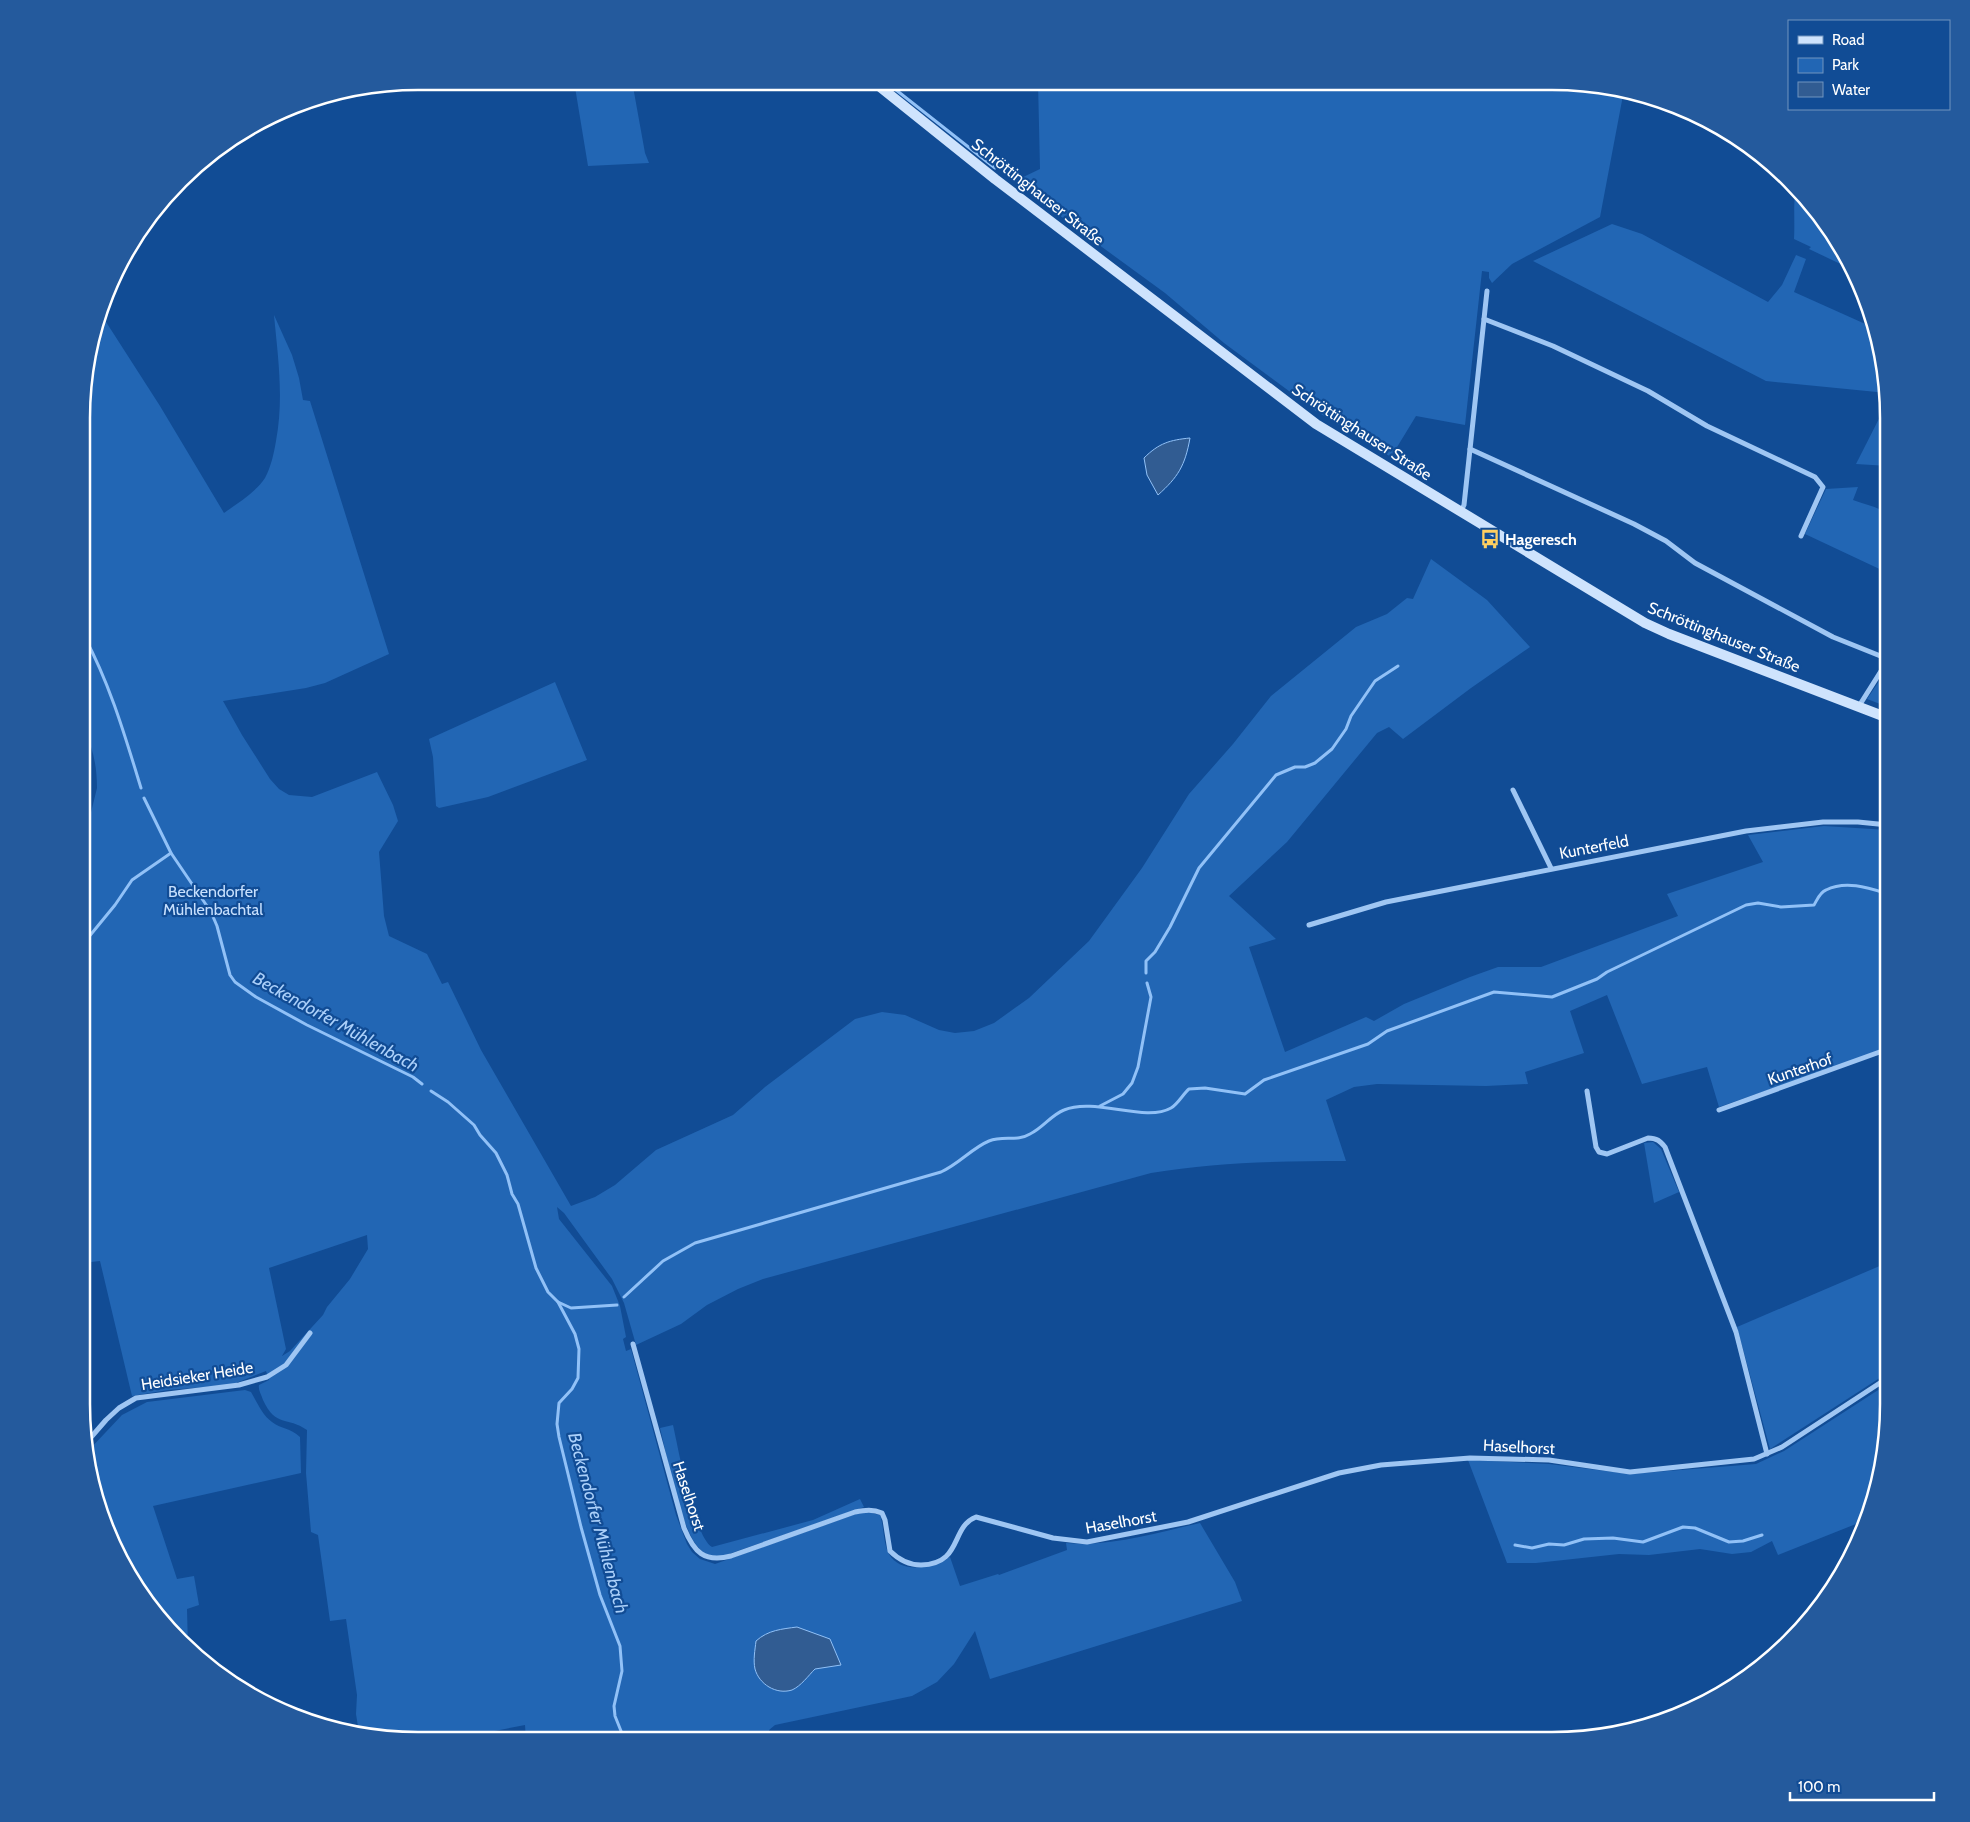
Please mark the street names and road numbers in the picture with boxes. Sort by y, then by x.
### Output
street label: Schröttinghauser Straße [968,134,1108,250]
street label: Schröttinghauser Straße [1289,380,1435,484]
street label: Schröttinghauser Straße [1645,598,1803,676]
street label: Kunterfeld [1558,831,1630,863]
street label: Kunterhof [1765,1049,1835,1089]
street label: Heidsieker Heide [140,1358,254,1394]
street label: Haselhorst [1483,1436,1556,1458]
street label: Haselhorst [669,1459,709,1534]
street label: Haselhorst [1084,1506,1159,1538]

